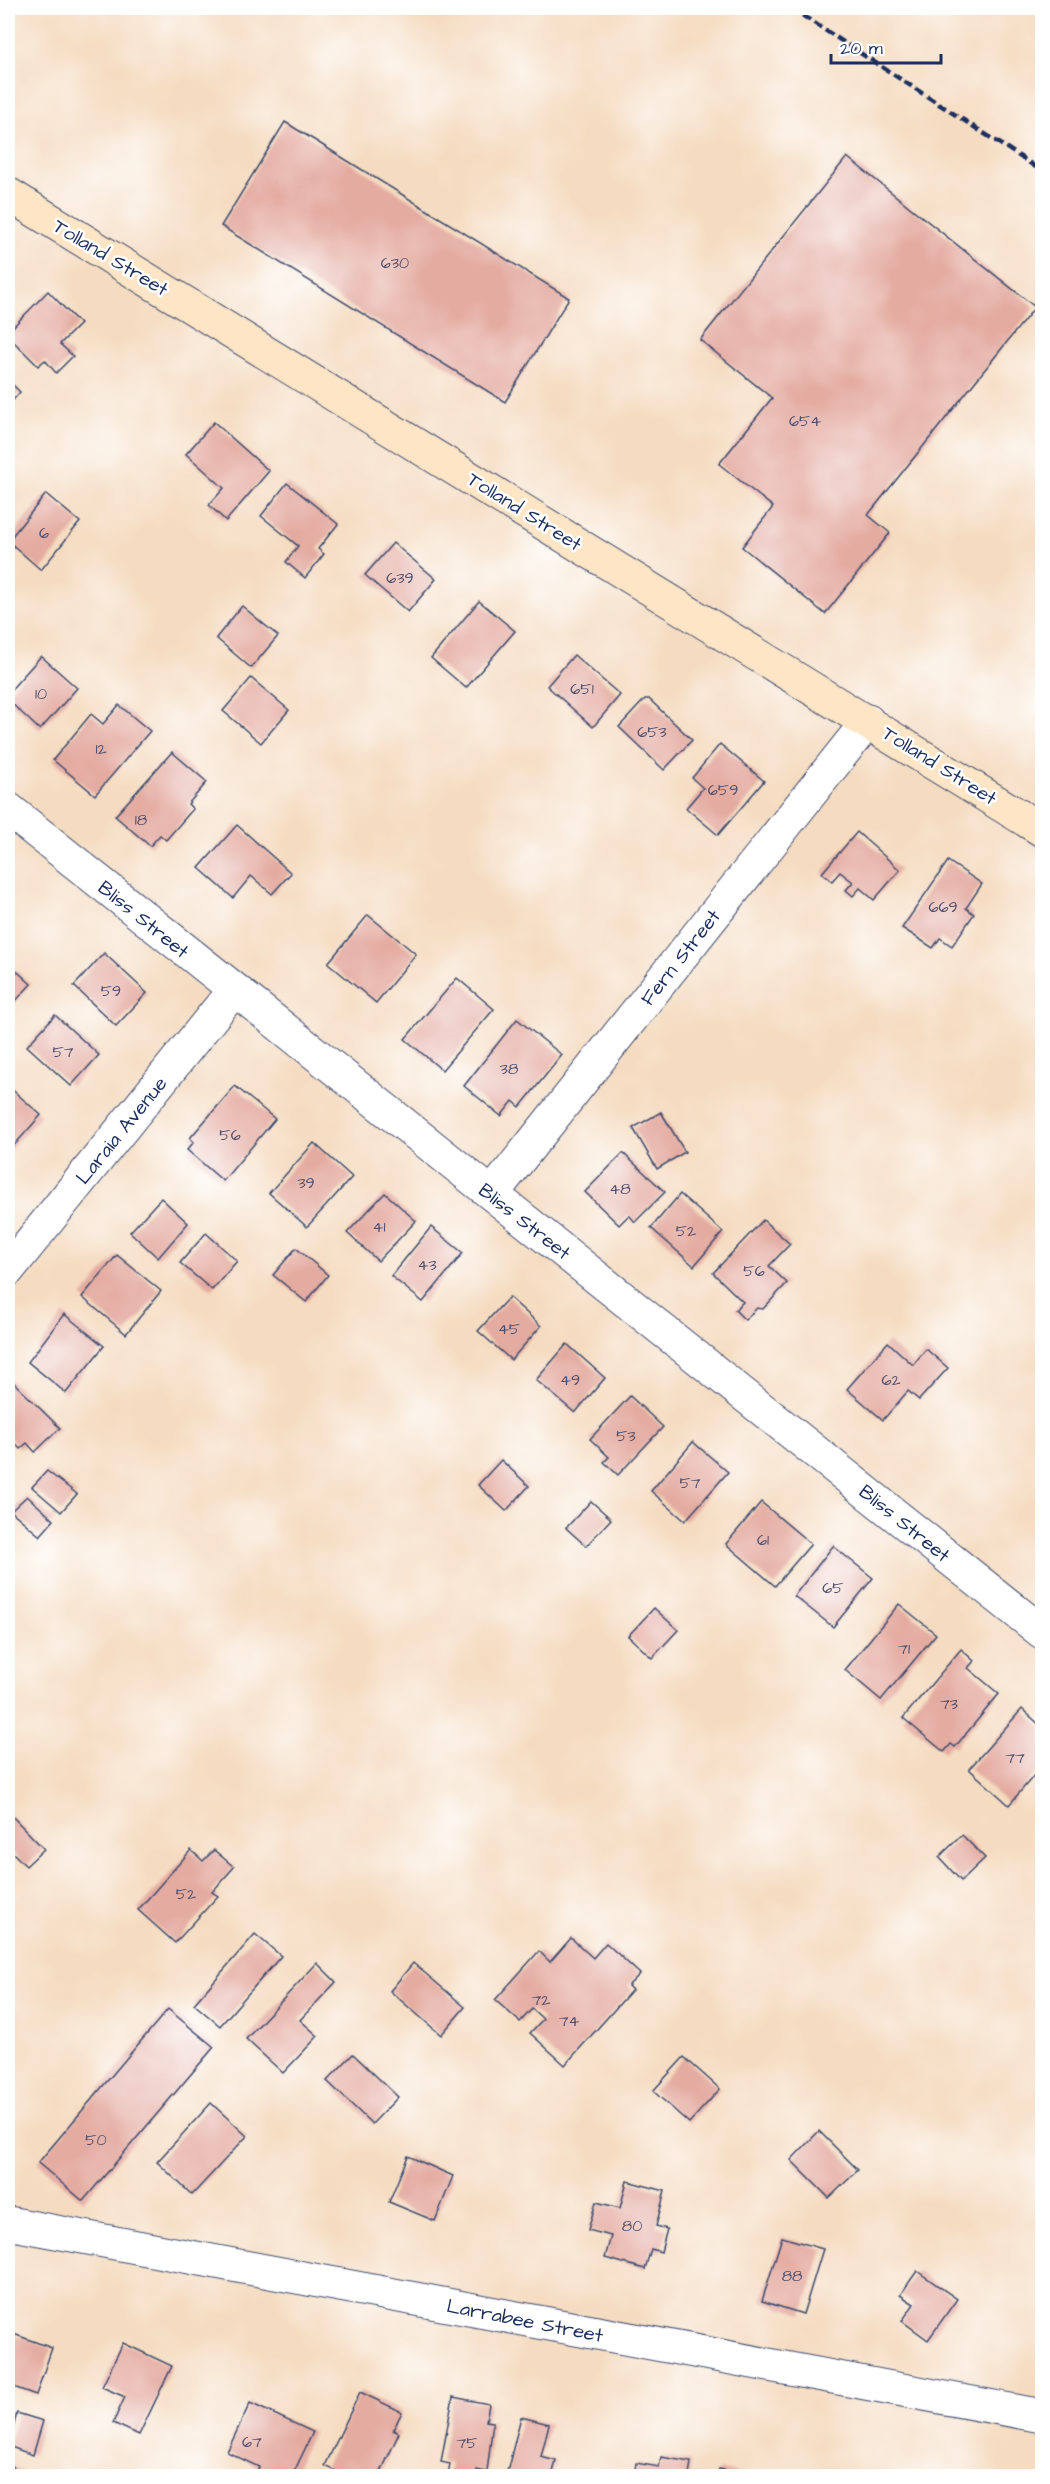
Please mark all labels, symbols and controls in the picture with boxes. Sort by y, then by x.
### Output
scale bar [831,27,940,65]
text: 20 m [840,36,883,61]
street label: Tolland Street [47,212,173,303]
house number: 630 [381,252,409,274]
house number: 654 [789,410,821,432]
street label: Tolland Street [462,465,587,558]
house number: 6 [39,522,49,544]
house number: 639 [386,567,414,589]
house number: 651 [570,678,594,700]
house number: 10 [35,683,47,705]
street label: Tolland Street [877,719,1002,812]
house number: 653 [637,721,667,743]
house number: 12 [95,738,107,760]
house number: 659 [708,779,738,801]
house number: 18 [135,809,147,831]
street label: Bliss Street [92,874,195,965]
house number: 669 [928,896,958,918]
street label: Fern Street [634,904,727,1012]
house number: 59 [101,980,121,1002]
house number: 57 [52,1041,74,1063]
house number: 38 [500,1058,518,1080]
street label: Laraia Avenue [70,1071,174,1191]
house number: 56 [219,1124,241,1146]
house number: 39 [297,1172,315,1194]
street label: Bliss Street [472,1177,576,1267]
house number: 48 [609,1178,631,1200]
house number: 41 [373,1216,385,1238]
house number: 52 [676,1220,696,1242]
house number: 43 [417,1254,437,1276]
house number: 56 [743,1260,765,1282]
house number: 45 [498,1318,521,1340]
house number: 49 [560,1369,580,1391]
house number: 62 [881,1369,901,1391]
house number: 53 [616,1425,636,1447]
house number: 57 [679,1472,701,1494]
street label: Bliss Street [853,1478,956,1569]
house number: 61 [757,1529,769,1551]
house number: 65 [822,1577,844,1599]
house number: 71 [898,1638,910,1660]
house number: 73 [940,1693,958,1715]
house number: 77 [1005,1747,1025,1769]
house number: 52 [176,1883,196,1905]
house number: 72 [532,1989,551,2011]
house number: 74 [559,2010,579,2032]
house number: 50 [85,2129,107,2151]
house number: 80 [622,2215,642,2237]
house number: 88 [782,2265,802,2287]
street label: Larrabee Street [444,2292,605,2350]
house number: 67 [242,2431,262,2453]
house number: 75 [456,2432,478,2454]

